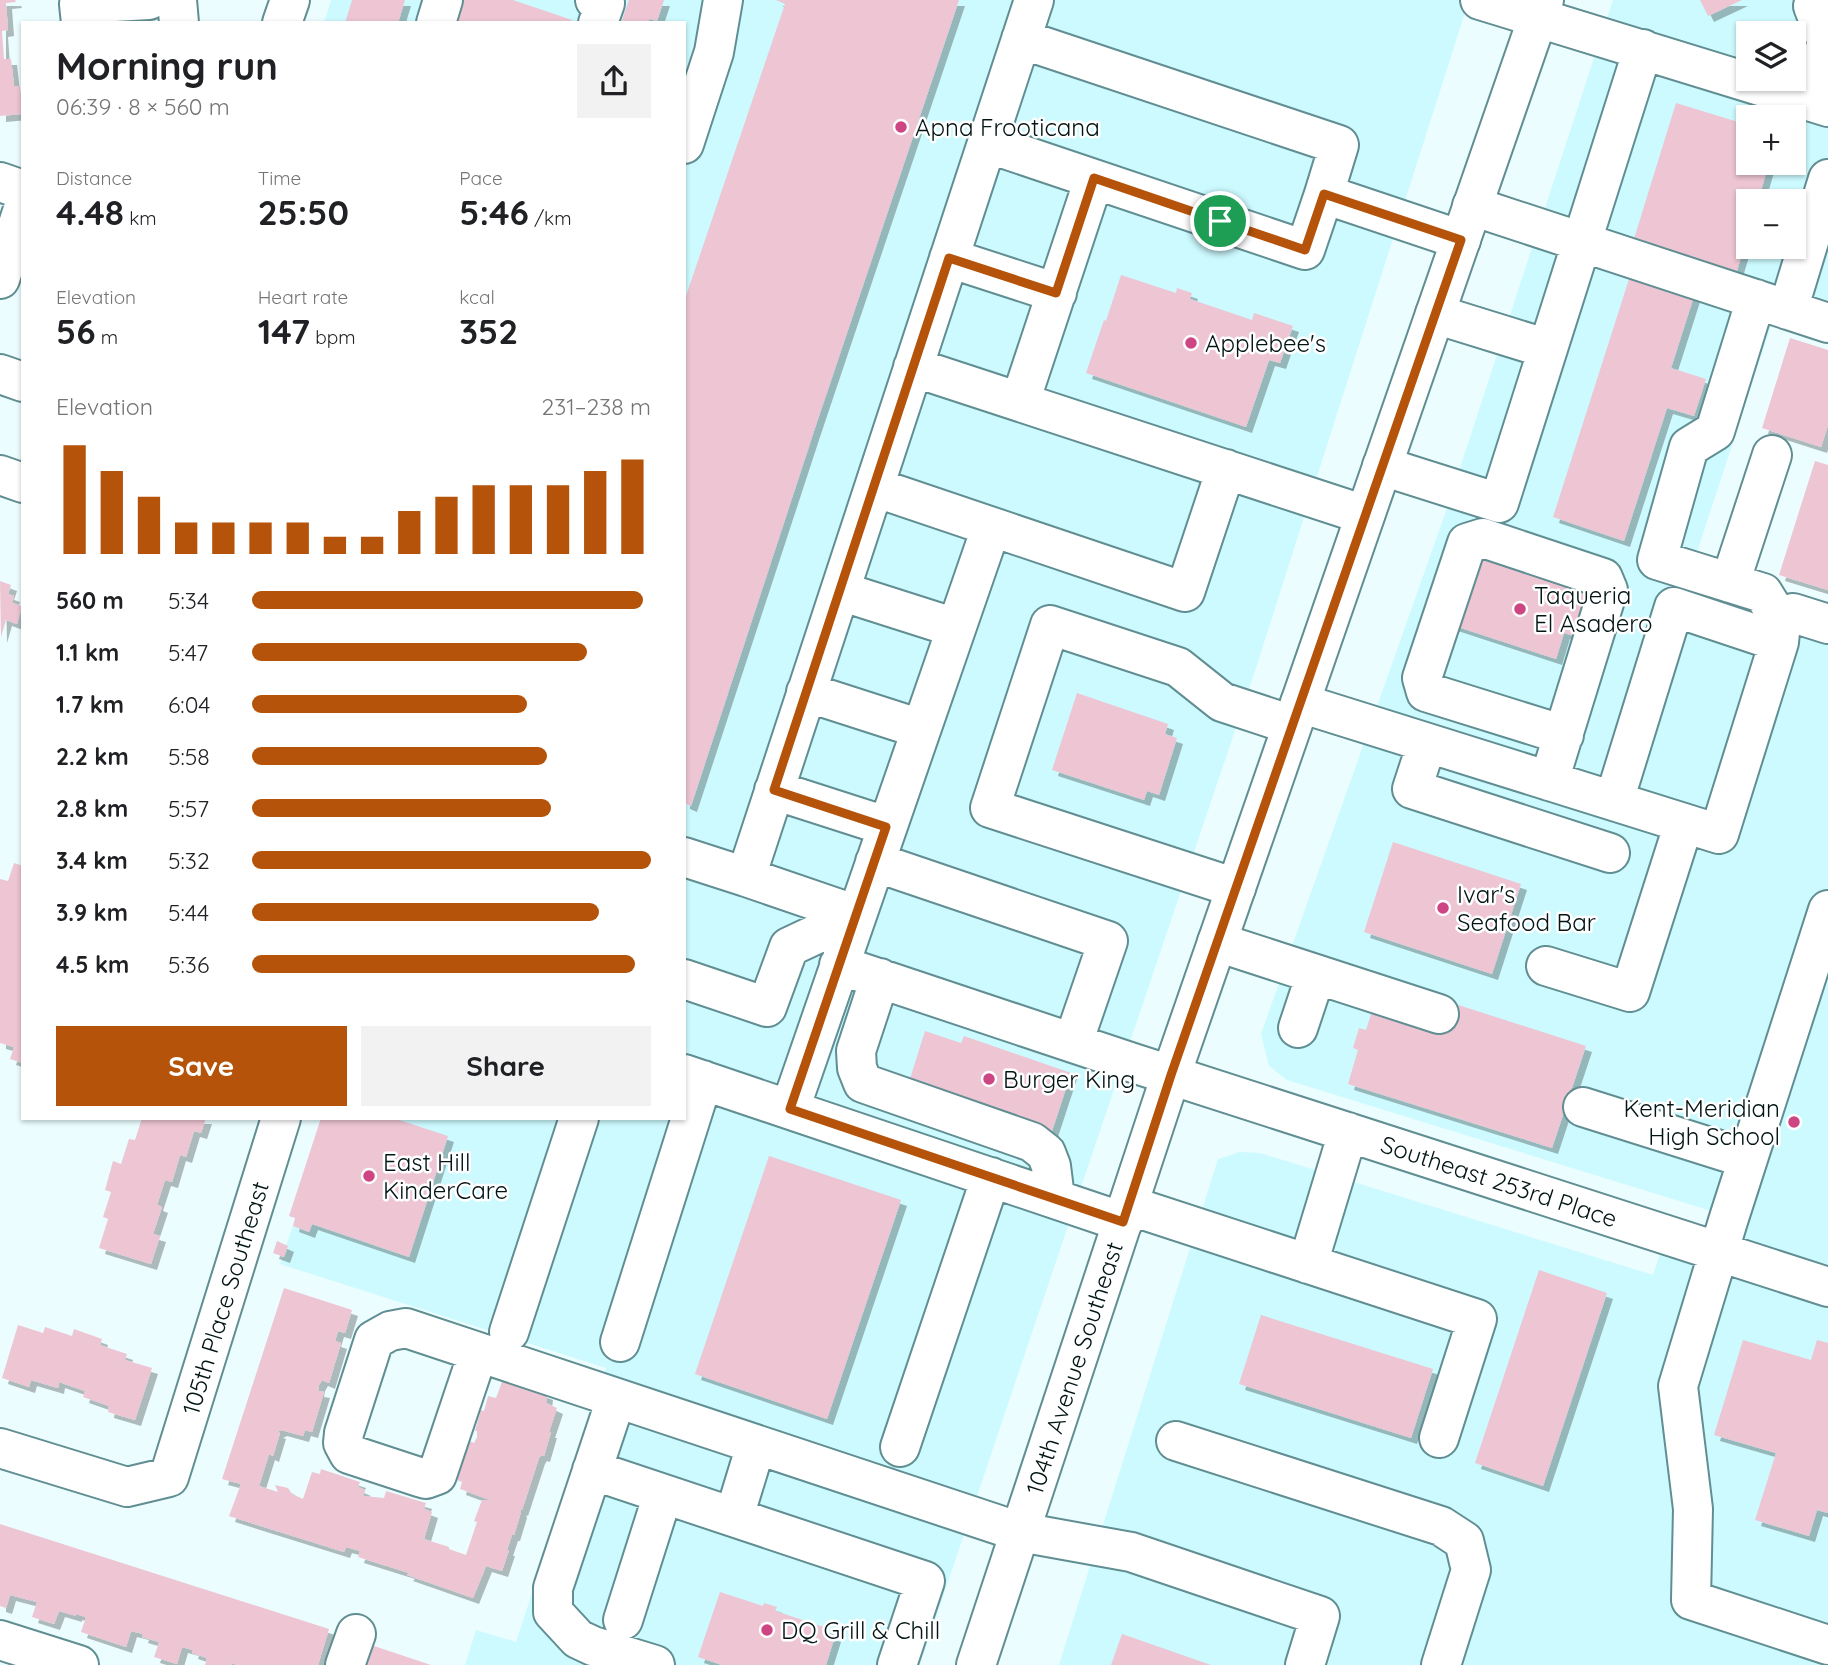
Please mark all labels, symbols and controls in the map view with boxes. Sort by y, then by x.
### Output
map controls [1736,21,1806,259]
button: layers [1736,21,1806,91]
text: Morning run [56,42,278,90]
button: share [577,44,651,118]
text: 06:39 · 8 × 560 m [56,92,230,121]
button: + [1736,105,1806,175]
place label: Apna Frooticana [915,112,1100,142]
marker: Apna Frooticana [893,119,909,135]
text: Distance [56,166,132,190]
text: Time [258,166,301,190]
text: Pace [459,166,503,190]
button: − [1736,189,1806,259]
text: 4.48 [56,190,124,234]
text: 25:50 [258,190,349,234]
text: 5:46 [459,190,529,234]
pin [1190,191,1250,251]
icon: arrive [1201,202,1239,240]
text: km [124,206,157,230]
text: /km [529,206,572,230]
text: Elevation [56,285,136,309]
text: Heart rate [258,285,348,309]
text: kcal [459,285,495,309]
text: 56 [56,309,96,353]
text: 147 [258,309,310,353]
text: 352 [459,309,518,353]
text: m [96,325,118,349]
text: bpm [310,325,356,349]
place label: Applebee's [1205,328,1326,358]
marker: Applebee's [1183,335,1199,351]
text: Elevation [56,392,153,421]
text: 231–238 m [541,392,651,421]
place label: Taqueria El Asadero [1534,580,1653,638]
text: 560 m [56,586,124,615]
text: 5:34 [168,586,209,615]
marker: Taqueria El Asadero [1512,601,1528,617]
text: 1.1 km [56,638,119,667]
text: 5:47 [168,638,208,667]
text: 1.7 km [56,690,124,719]
text: 6:04 [168,690,210,719]
text: 2.2 km [56,742,129,771]
text: 5:58 [168,742,210,771]
text: 2.8 km [56,794,128,823]
text: 5:57 [168,794,209,823]
text: 3.4 km [56,846,128,875]
text: 5:32 [168,846,210,875]
place label: Ivar's Seafood Bar [1457,879,1596,937]
text: 3.9 km [56,898,128,927]
text: 5:44 [168,898,209,927]
marker: Ivar's Seafood Bar [1435,900,1451,916]
text: 4.5 km [56,950,129,979]
text: 5:36 [168,950,209,979]
button: Save [56,1026,347,1106]
button: Share [361,1026,651,1106]
place label: Burger King [1003,1064,1135,1094]
marker: Burger King [981,1071,997,1087]
place label: Kent-Meridian High School [1623,1093,1780,1151]
marker: Kent-Meridian High School [1786,1114,1802,1130]
street label: Southeast 253rd Place [1377,1129,1621,1233]
place label: East Hill KinderCare [383,1147,508,1205]
marker: East Hill KinderCare [361,1168,377,1184]
street label: 105th Place Southeast [175,1178,275,1418]
street label: 104th Avenue Southeast [1019,1238,1129,1498]
place label: DQ Grill & Chill [781,1615,940,1645]
marker: DQ Grill & Chill [759,1622,775,1638]

